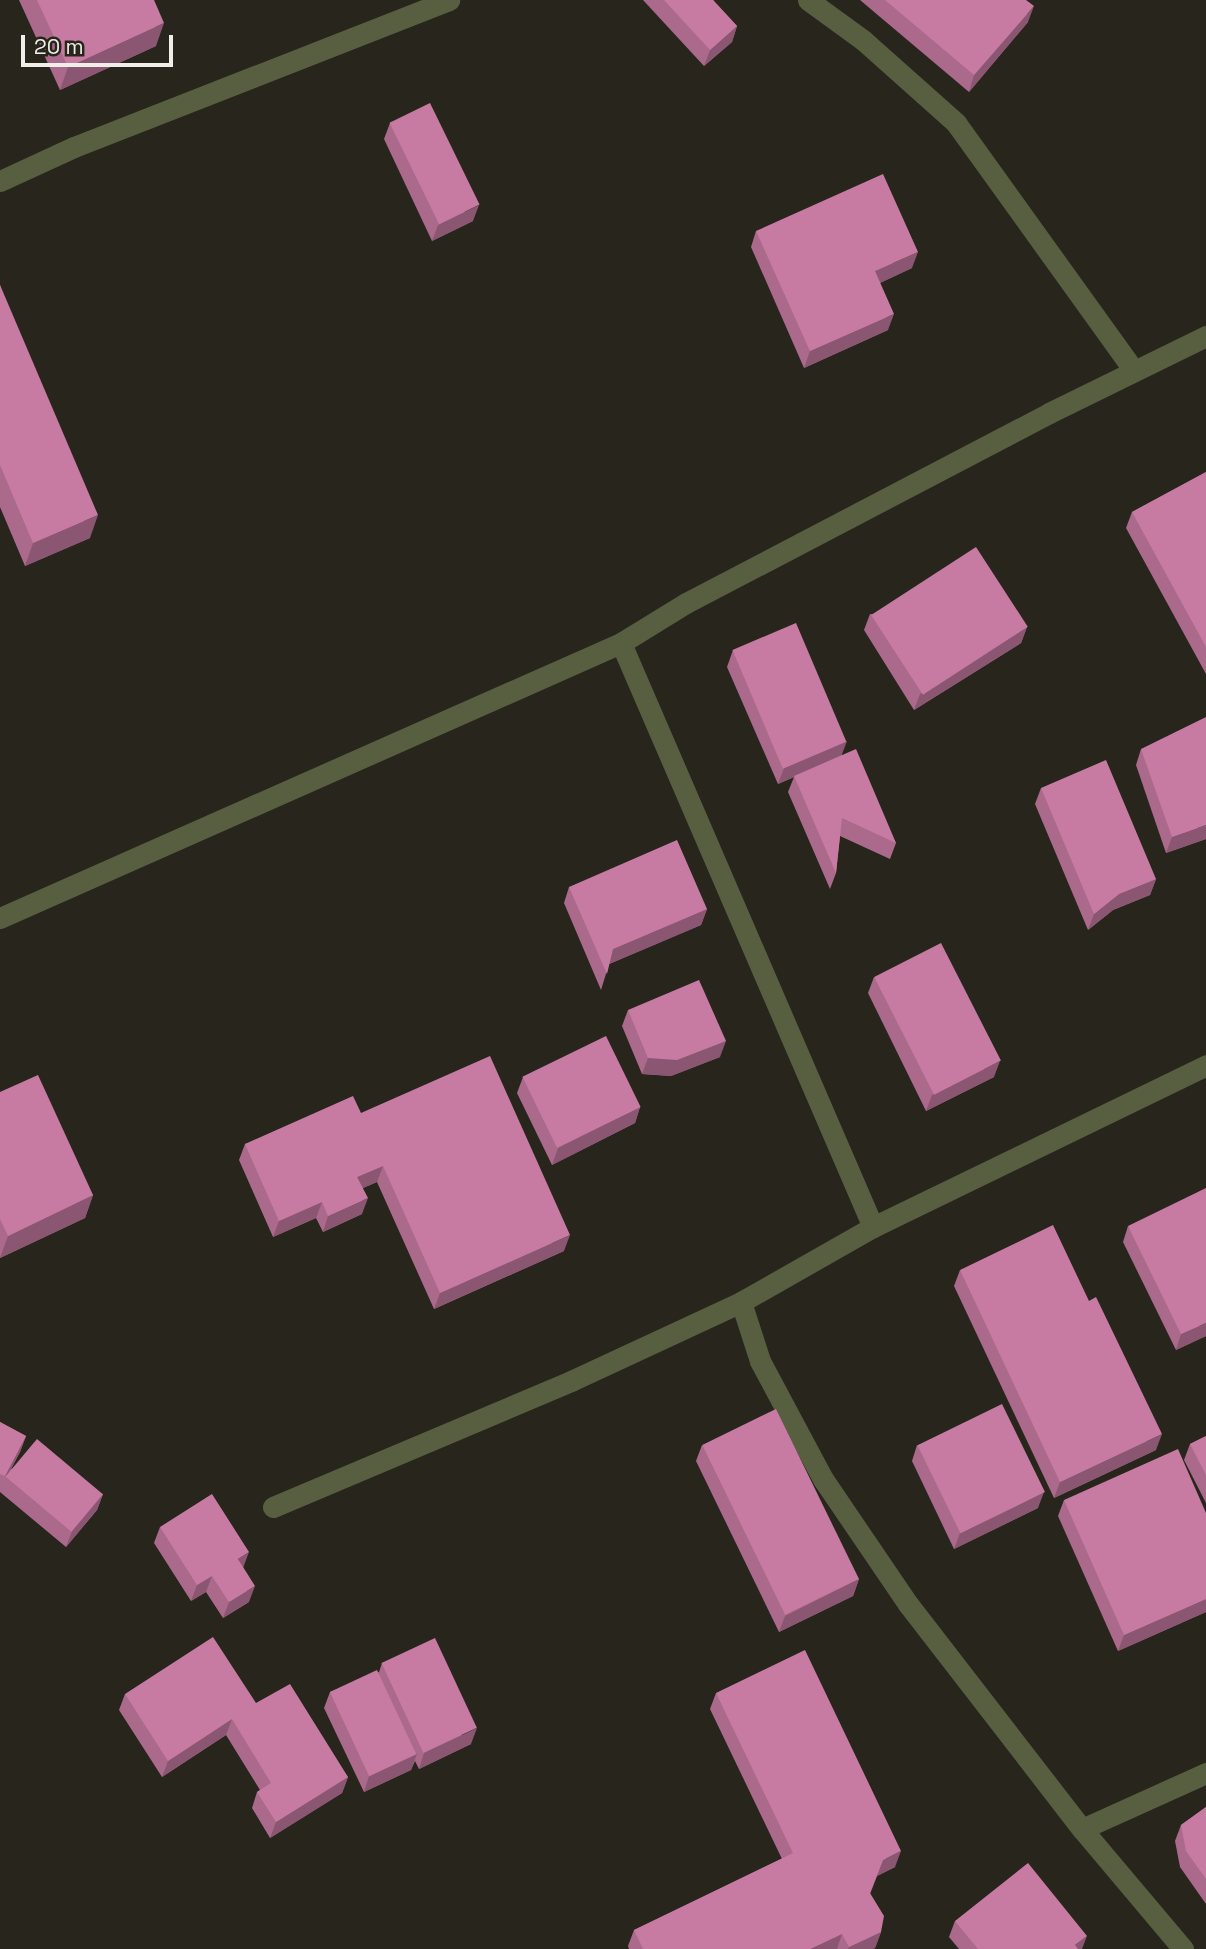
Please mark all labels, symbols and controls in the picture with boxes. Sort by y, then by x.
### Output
scale bar [24,21,177,65]
text: 20 m [34,33,84,60]

